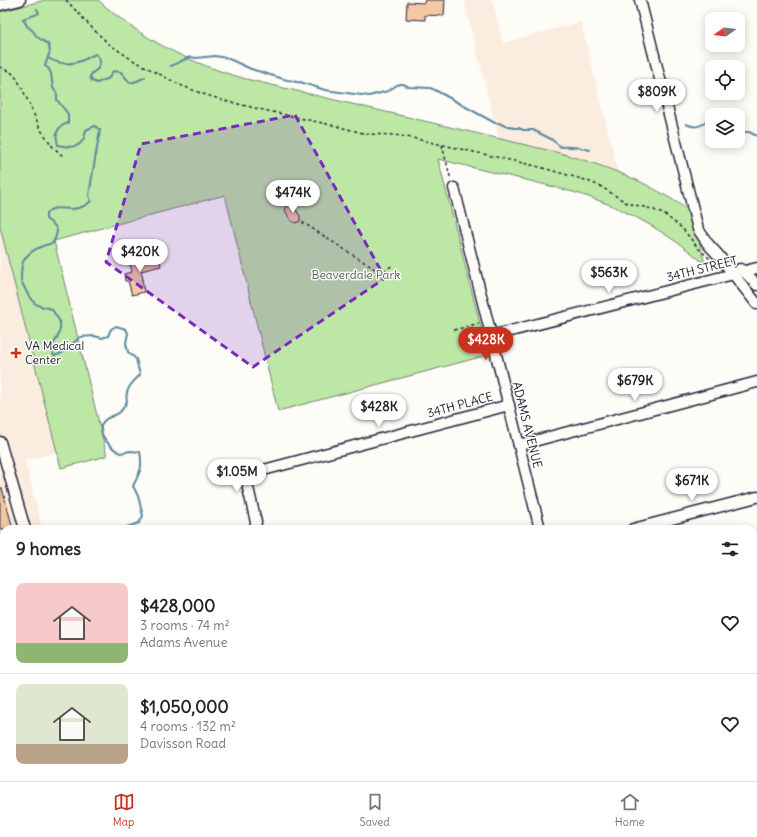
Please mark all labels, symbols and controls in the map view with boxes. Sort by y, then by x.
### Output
north arrow [705,12,745,52]
map controls [705,12,745,148]
button: locate [705,60,745,100]
pin: $809K [629,79,685,113]
text: $809K [638,83,676,100]
button: layers [705,108,745,148]
pin: $474K [265,180,321,214]
text: $474K [275,184,311,201]
pin: $420K [112,239,168,273]
text: $420K [121,243,159,260]
street label: 34TH STREET [665,253,739,285]
pin: $563K [581,260,637,294]
text: $563K [590,264,628,281]
park label: Beaverdale Park [312,267,400,282]
pin: $428K [458,327,514,361]
text: $428K [467,331,505,348]
place label: VA Medical Center [25,338,84,367]
marker: VA Medical Center [10,347,22,359]
pin: $679K [607,368,663,402]
text: $679K [617,372,653,389]
street label: ADAMS AVENUE [509,380,545,470]
street label: 34TH PLACE [425,389,494,421]
pin: $428K [351,394,407,428]
text: $428K [360,398,398,415]
pin: $1.05M [204,459,270,493]
text: $1.05M [216,463,258,480]
pin: $671K [664,468,720,502]
text: $671K [675,472,709,489]
text: 9 homes [16,538,81,560]
icon: filters [719,538,741,560]
text: $428,000 [140,595,215,617]
icon: home [48,599,96,647]
icon: heart [719,612,741,634]
text: 3 rooms · 74 m² [140,617,230,634]
text: Adams Avenue [140,634,227,651]
text: $1,050,000 [140,696,229,718]
icon: home [48,700,96,748]
icon: heart [719,713,741,735]
text: 4 rooms · 132 m² [140,718,236,735]
text: Davisson Road [140,735,226,752]
tab: Map [113,791,135,829]
tab: Saved [360,791,390,829]
tab: Home [615,791,644,829]

